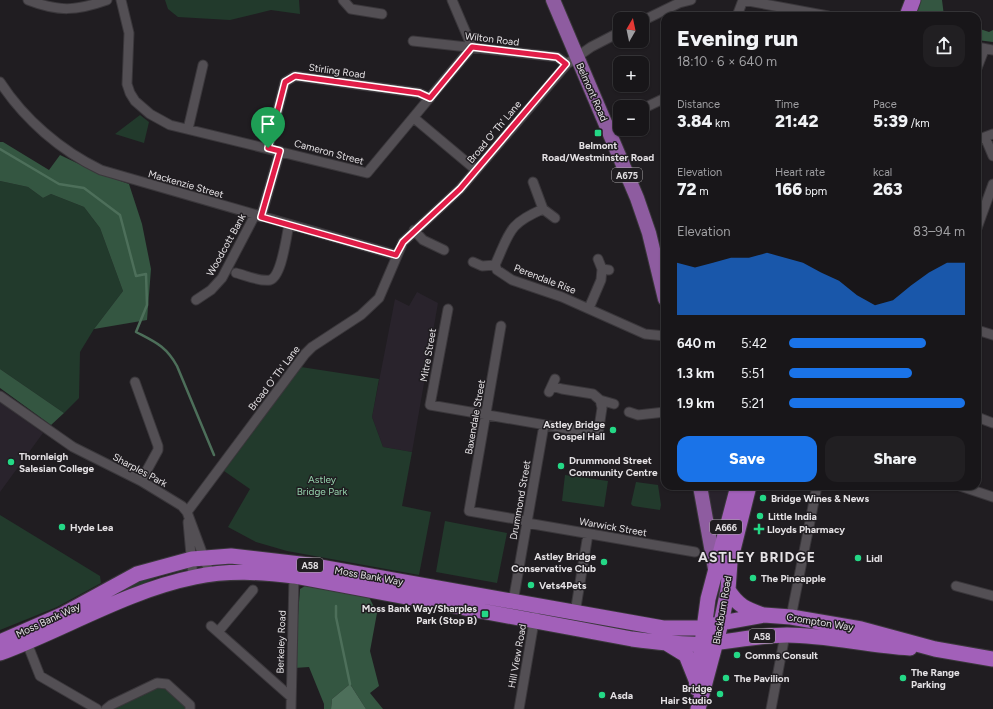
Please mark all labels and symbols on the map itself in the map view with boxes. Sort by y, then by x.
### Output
north arrow [613,12,649,48]
street label: Wilton Road [464,29,520,49]
street label: Stirling Road [308,61,366,81]
street label: Belmont Road [573,61,611,124]
street label: Broad O' Th' Lane [464,98,524,166]
pin [251,107,285,148]
marker: Belmont Road/Westminster Road [593,128,603,138]
street label: Cameron Street [293,136,365,168]
place label: Belmont Road/Westminster Road [542,139,654,164]
street label: Mackenzie Street [147,167,225,201]
road number: A675 [612,168,642,182]
street label: Woodcott Bank [203,211,249,279]
street label: Perendale Rise [512,261,578,297]
street label: Mitre Street [417,327,439,383]
street label: Broad O' Th' Lane [245,343,303,413]
street label: Baxendale Street [462,378,488,456]
place label: Astley Bridge Gospel Hall [543,418,605,443]
marker: Astley Bridge Gospel Hall [608,425,618,435]
place label: Thornleigh Salesian College [19,450,95,475]
street label: Sharples Park [110,450,170,490]
place label: Drummond Street Community Centre [569,454,658,479]
marker: Thornleigh Salesian College [6,457,16,467]
street label: Drummond Street [507,459,533,541]
marker: Drummond Street Community Centre [556,461,566,471]
park label: Astley Bridge Park [297,473,347,498]
place label: Bridge Wines & News [771,492,869,505]
marker: Bridge Wines & News [758,493,768,503]
place label: Little India [768,510,817,523]
marker: Little India [755,511,765,521]
street label: Warwick Street [578,515,648,539]
road number: A666 [710,520,742,534]
place label: Hyde Lea [70,521,113,534]
marker: Hyde Lea [57,522,67,532]
place label: Lloyds Pharmacy [767,523,845,536]
marker: Lloyds Pharmacy [754,524,764,534]
district label: ASTLEY BRIDGE [698,549,816,566]
place label: Astley Bridge Conservative Club [511,550,596,575]
place label: Lidl [866,552,882,565]
marker: Lidl [853,553,863,563]
marker: Astley Bridge Conservative Club [599,557,609,567]
road number: A58 [297,558,323,572]
street label: Moss Bank Way [334,564,405,589]
place label: The Pineapple [761,572,826,585]
marker: The Pineapple [748,573,758,583]
street label: Blackburn Road [710,574,734,645]
place label: Vets4Pets [539,579,587,592]
marker: Vets4Pets [526,580,536,590]
street label: Moss Bank Way [14,599,83,641]
place label: Moss Bank Way/Sharples Park (Stop B) [362,602,477,627]
marker: Moss Bank Way/Sharples Park (Stop B) [480,609,490,619]
street label: Berkeley Road [273,610,289,674]
street label: Crompton Way [785,610,855,634]
street label: Hill View Road [505,623,529,689]
road number: A58 [749,629,775,643]
place label: Comms Consult [745,649,818,662]
marker: Comms Consult [732,650,742,660]
place label: The Range Parking [911,666,960,691]
place label: The Pavilion [734,672,790,685]
marker: The Pavilion [721,673,731,683]
marker: The Range Parking [898,673,908,683]
place label: Bridge Hair Studio [660,682,712,707]
place label: Asda [610,689,633,702]
marker: Bridge Hair Studio [715,689,725,699]
marker: Asda [597,690,607,700]

